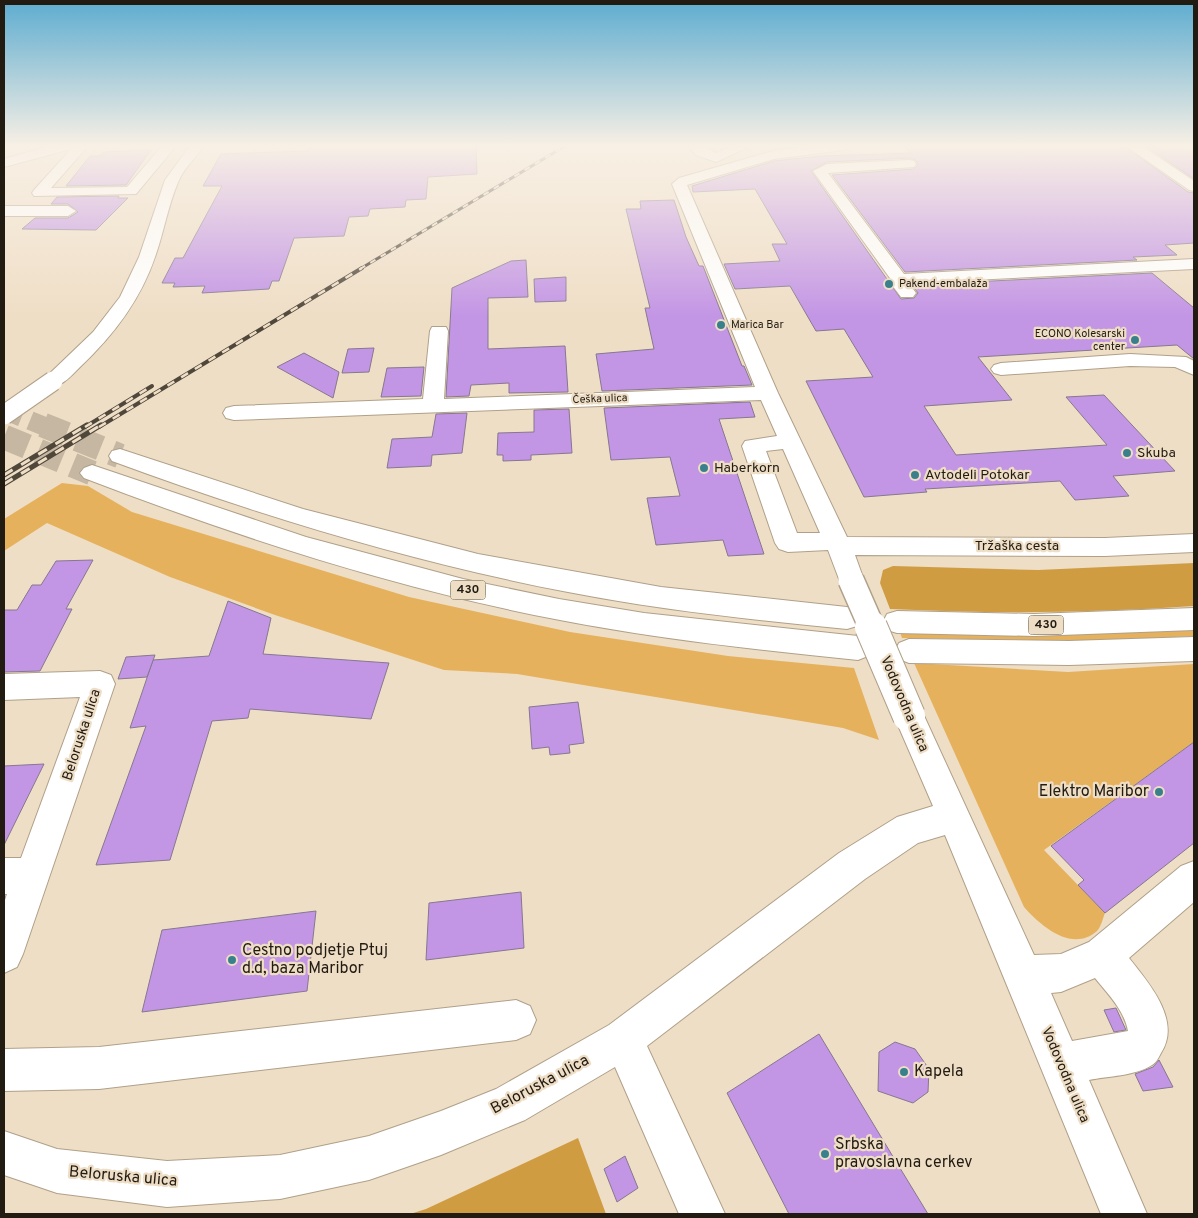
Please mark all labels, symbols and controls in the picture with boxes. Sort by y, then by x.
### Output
place label: Pakend-embalaža [899,277,988,291]
marker: Pakend-embalaža [883,278,895,290]
place label: Marica Bar [731,318,784,332]
marker: Marica Bar [715,319,727,331]
place label: ECONO Kolesarski center [1035,327,1126,354]
marker: ECONO Kolesarski center [1129,334,1141,346]
street label: Češka ulica [572,390,628,407]
place label: Skuba [1137,445,1176,462]
marker: Skuba [1121,447,1133,459]
place label: Haberkorn [714,460,780,477]
marker: Haberkorn [698,462,710,474]
place label: Avtodeli Potokar [925,467,1030,484]
marker: Avtodeli Potokar [909,469,921,481]
street label: Tržaška cesta [975,538,1059,555]
road number: 430 [450,580,486,600]
road number: 430 [1028,616,1064,634]
street label: Vodovodna ulica [876,654,932,754]
street label: Beloruska ulica [59,687,105,783]
place label: Elektro Maribor [1039,782,1149,802]
marker: Elektro Maribor [1153,786,1165,798]
place label: Cestno podjetje Ptuj d.d, baza Maribor [242,941,388,979]
marker: Cestno podjetje Ptuj d.d, baza Maribor [226,954,238,966]
street label: Vodovodna ulica [1037,1025,1093,1125]
street label: Beloruska ulica [487,1051,593,1119]
place label: Kapela [914,1062,963,1082]
marker: Kapela [898,1066,910,1078]
place label: Srbska pravoslavna cerkev [835,1135,972,1173]
marker: Srbska pravoslavna cerkev [819,1148,831,1160]
street label: Beloruska ulica [68,1162,178,1192]

